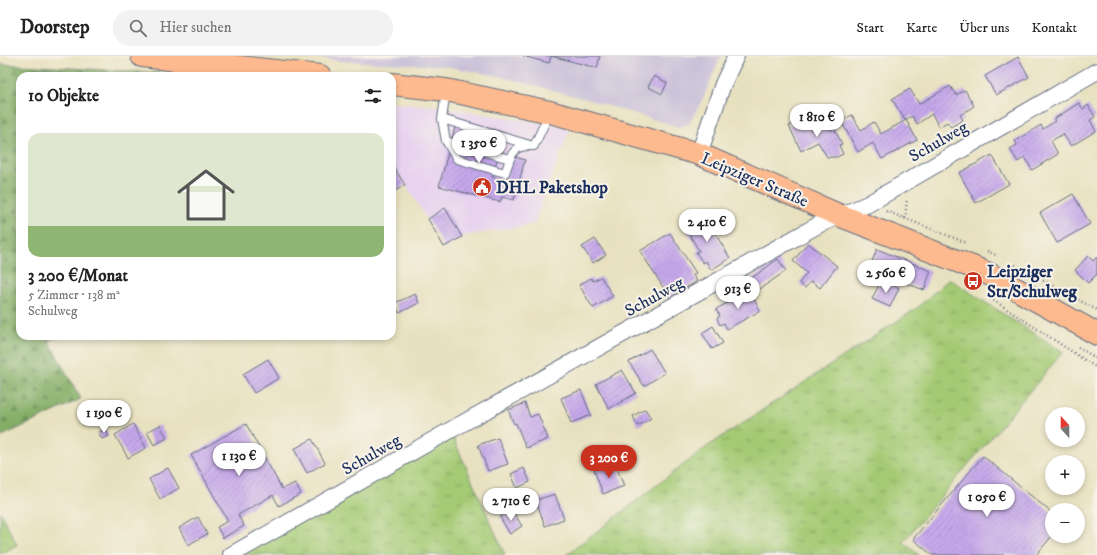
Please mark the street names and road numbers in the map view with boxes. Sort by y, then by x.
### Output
street label: Schulweg [905,116,973,167]
street label: Leipziger Straße [698,147,812,212]
street label: Schulweg [621,271,689,322]
street label: Schulweg [338,429,406,480]

